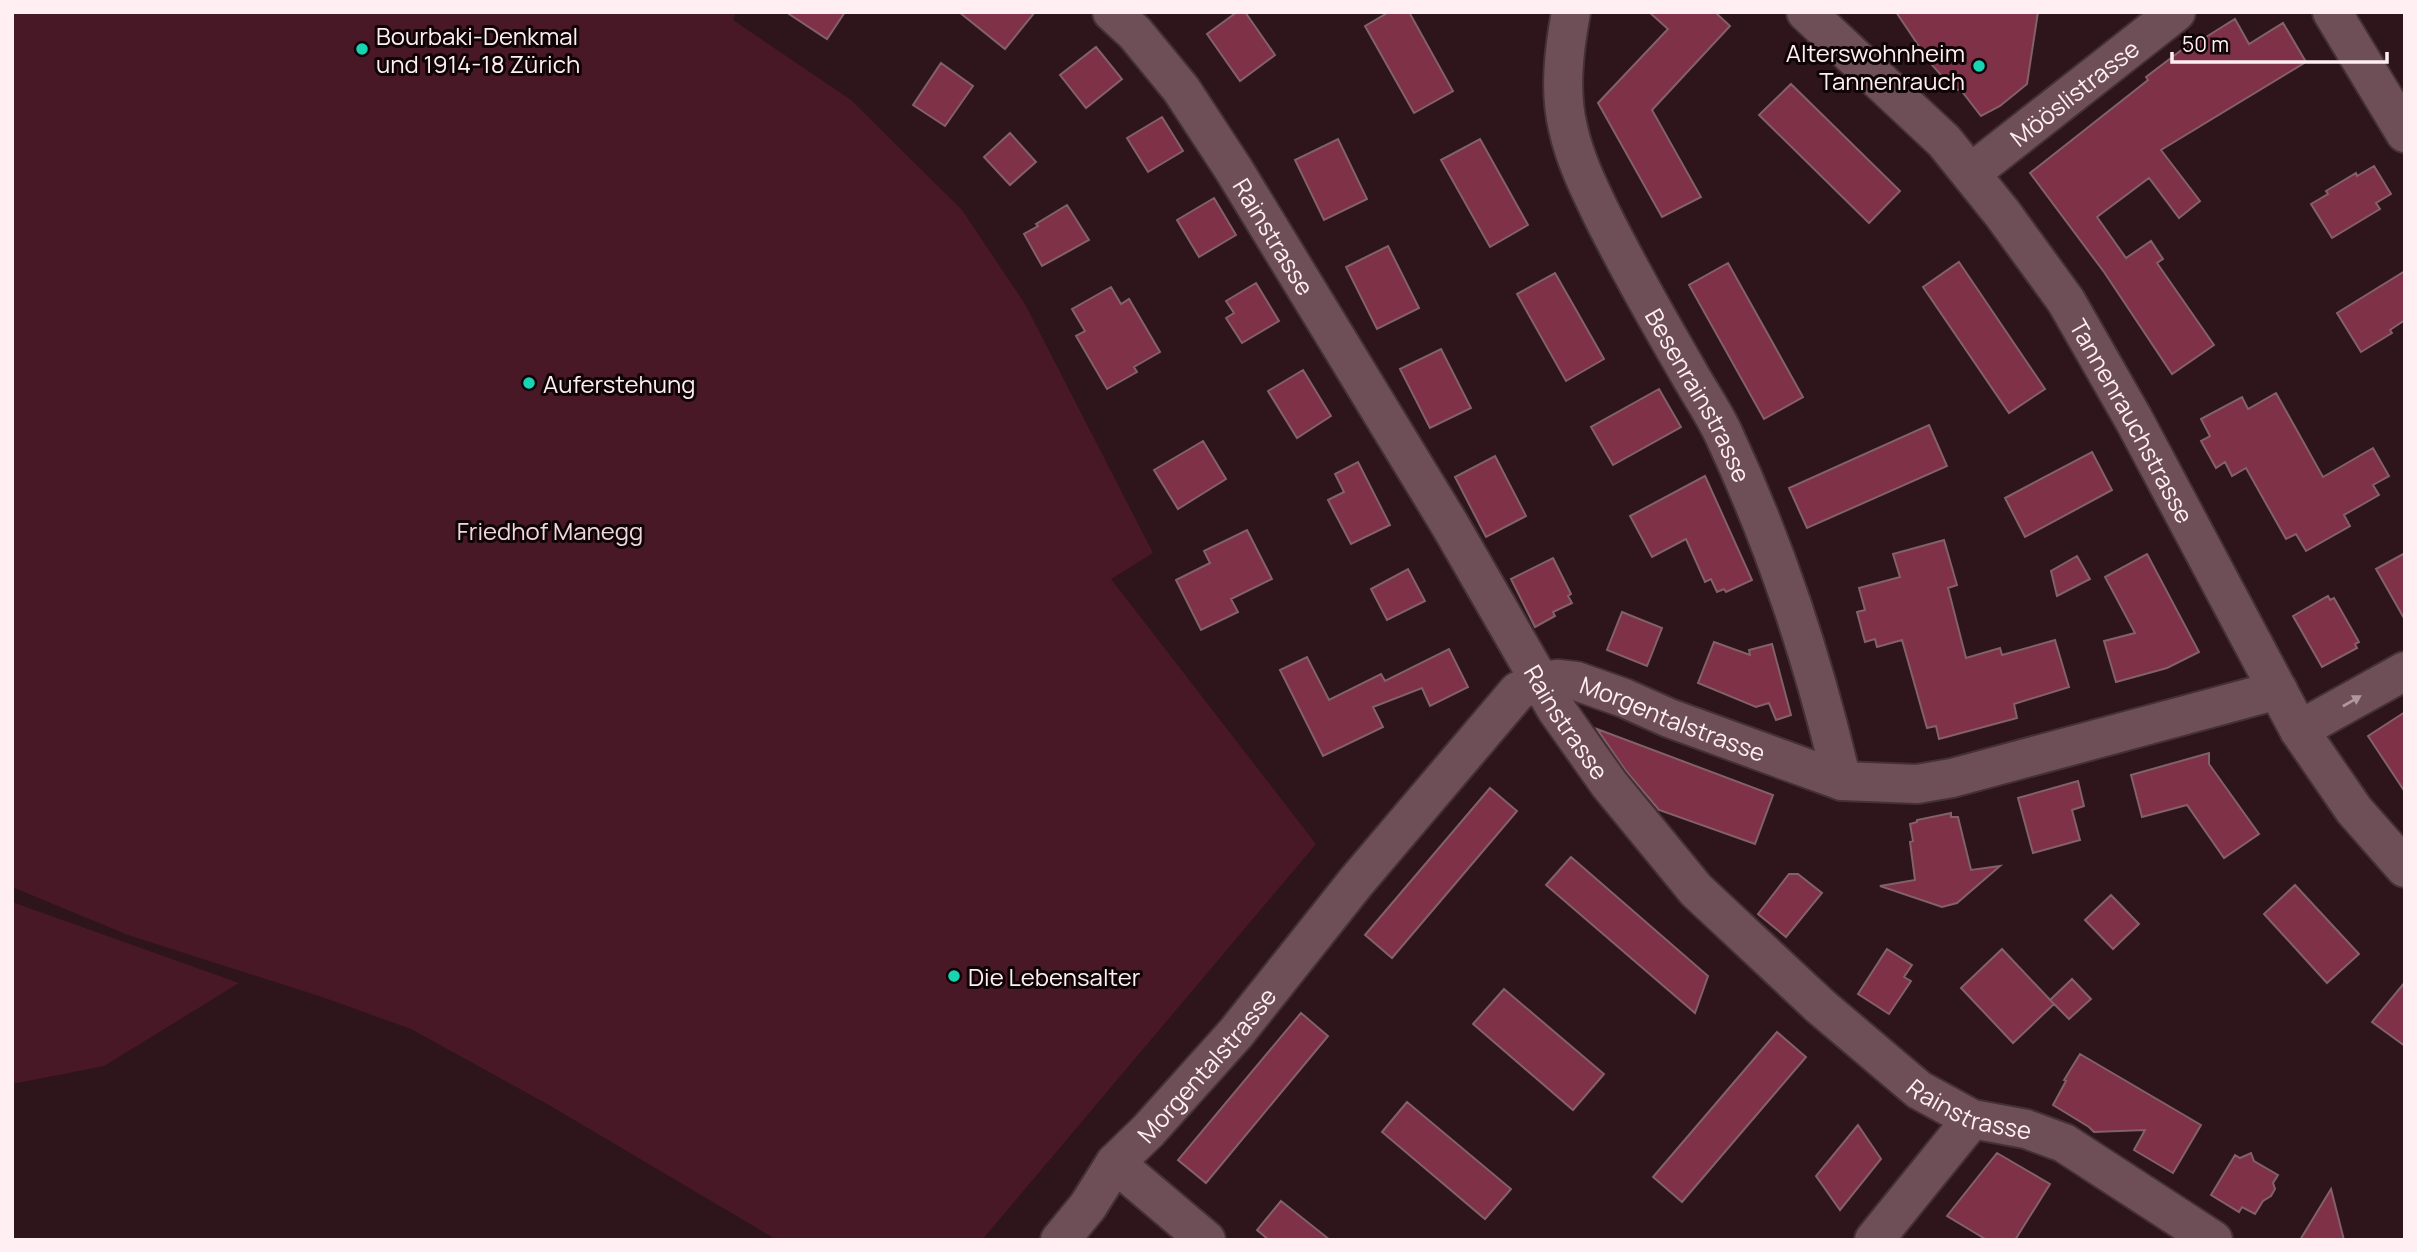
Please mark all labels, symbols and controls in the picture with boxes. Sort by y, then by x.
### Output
place label: Bourbaki-Denkmal und 1914-18 Zürich [376,19,580,80]
scale bar [2172,21,2387,65]
text: 50 m [2182,30,2229,58]
street label: Mööslistrasse [2003,31,2145,153]
place label: Alterswohnheim Tannenrauch [1786,36,1965,97]
marker: Bourbaki-Denkmal und 1914-18 Zürich [354,41,370,57]
marker: Alterswohnheim Tannenrauch [1971,58,1987,74]
street label: Rainstrasse [1226,172,1323,301]
street label: Besenrainstrasse [1638,302,1759,487]
street label: Tannenrauchstrasse [2063,312,2202,529]
place label: Auferstehung [543,367,695,400]
marker: Auferstehung [521,375,537,391]
park label: Friedhof Manegg [457,514,643,547]
street label: Rainstrasse [1517,658,1617,786]
street label: Morgentalstrasse [1576,667,1770,768]
one-way arrow [2343,695,2362,707]
place label: Die Lebensalter [968,960,1141,993]
marker: Die Lebensalter [946,968,962,984]
street label: Morgentalstrasse [1129,980,1283,1149]
street label: Rainstrasse [1900,1071,2034,1146]

